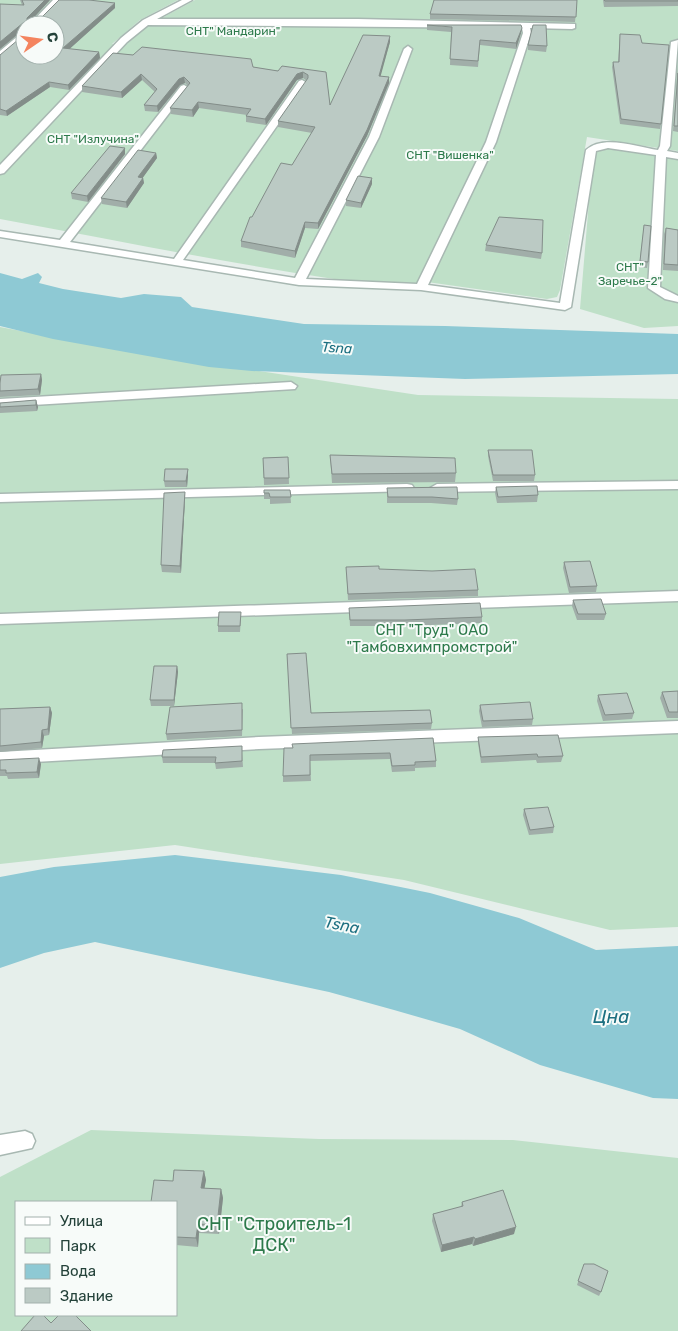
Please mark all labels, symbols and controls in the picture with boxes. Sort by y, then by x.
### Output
north arrow [15,15,65,65]
park label: СНТ" Мандарин" [186,24,280,38]
text: С [43,30,62,44]
park label: СНТ "Излучина" [47,132,139,146]
park label: СНТ "Вишенка" [406,148,494,162]
park label: СНТ" Заречье-2" [598,260,662,288]
water label: Tsna [321,338,353,358]
park label: СНТ "Труд" ОАО "Тамбовхимпромстрой" [347,621,517,656]
water label: Tsna [323,912,361,938]
water label: Цна [593,1005,629,1028]
legend [15,1201,178,1316]
text: Улица [60,1212,103,1230]
park label: СНТ "Строитель-1 ДСК" [197,1213,351,1256]
text: Парк [60,1237,96,1255]
text: Вода [60,1262,96,1280]
text: Здание [60,1287,113,1305]

